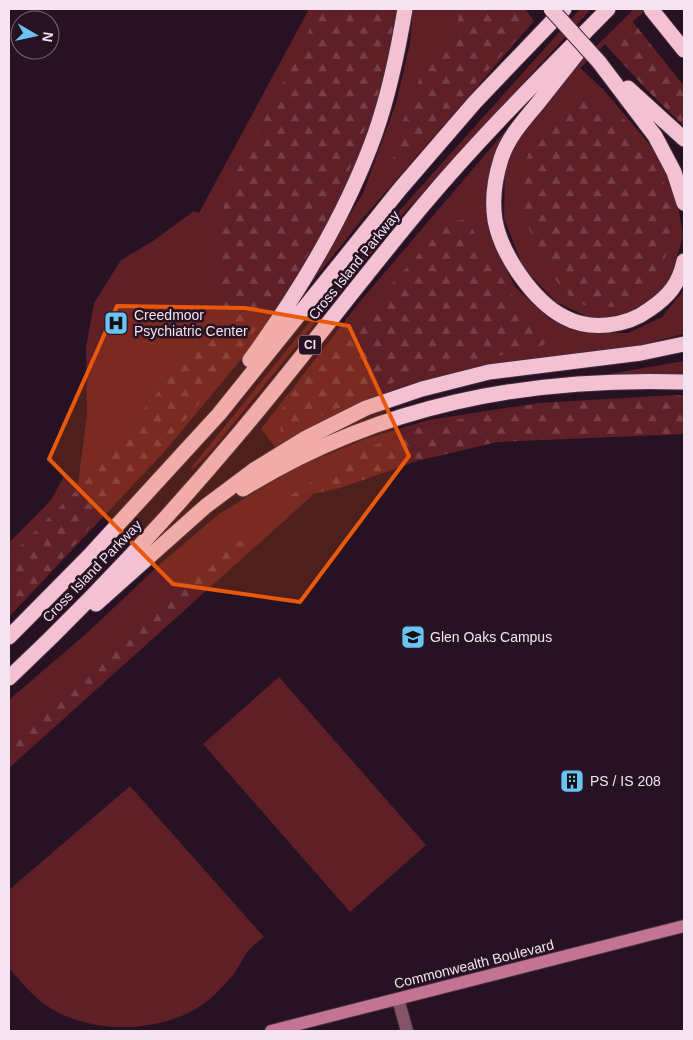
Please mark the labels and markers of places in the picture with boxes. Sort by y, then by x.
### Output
place label: Creedmoor Psychiatric Center [134,307,248,339]
hospital icon: Creedmoor Psychiatric Center [103,310,129,336]
school or university icon: Glen Oaks Campus [400,624,426,650]
place label: Glen Oaks Campus [430,629,552,645]
building icon: PS / IS 208 [559,768,585,794]
place label: PS / IS 208 [590,773,661,789]

